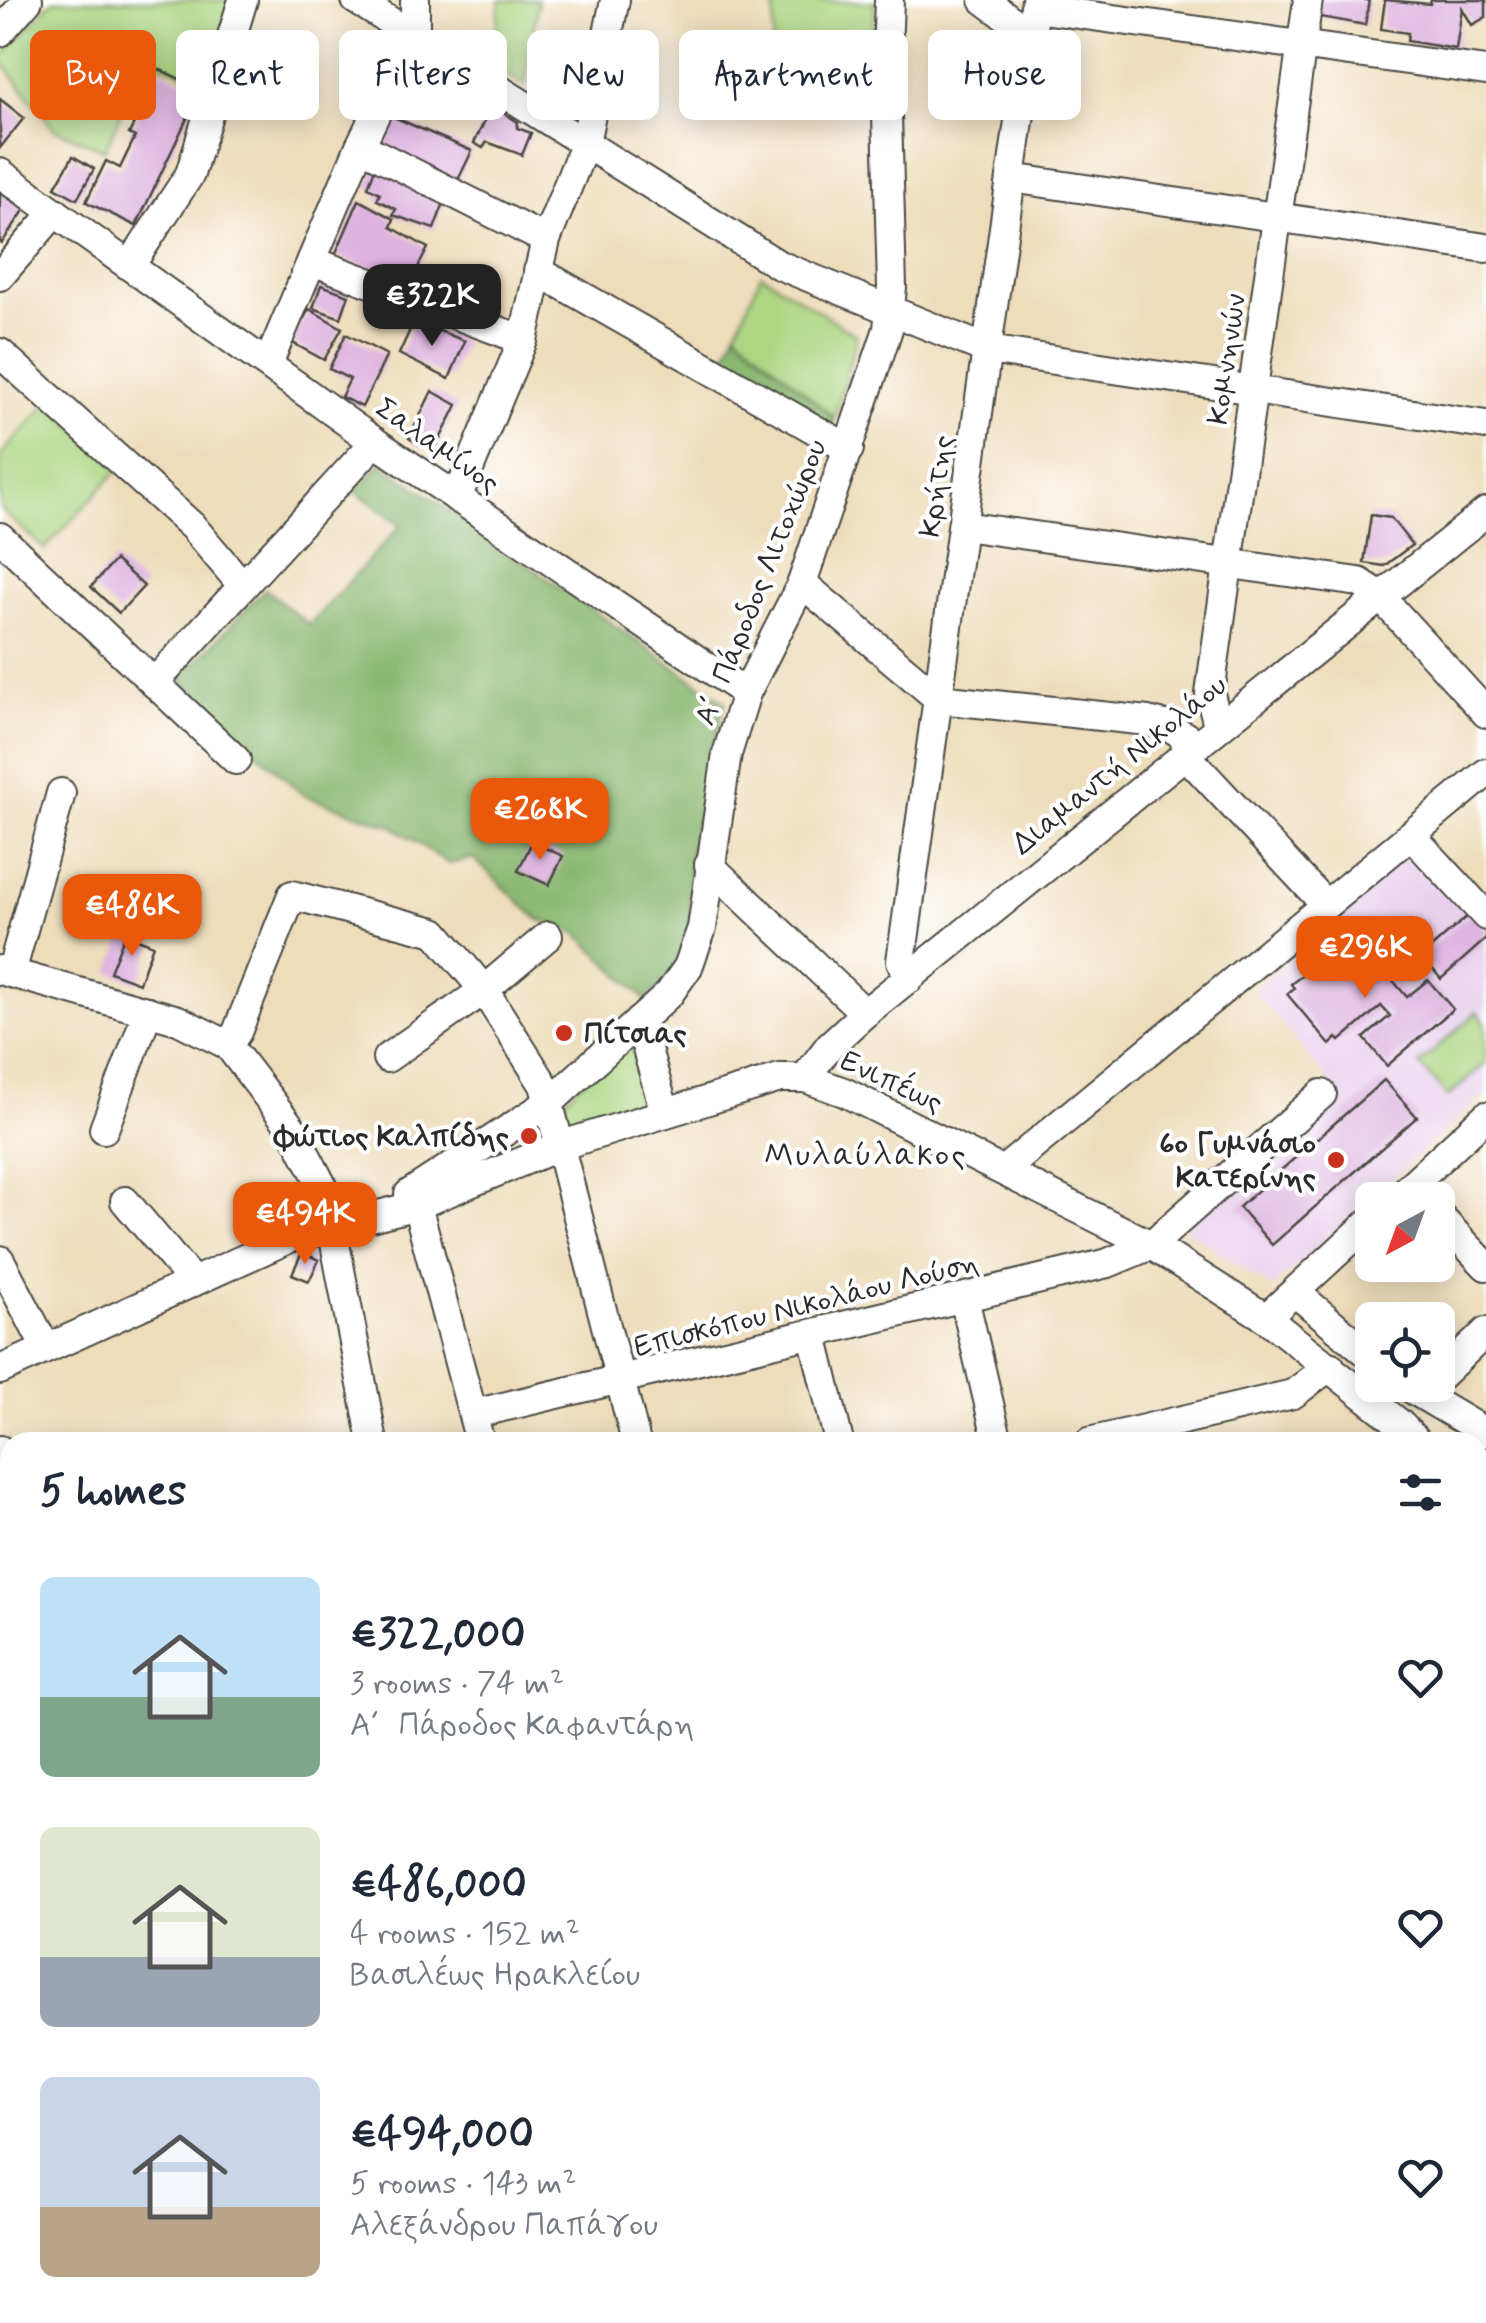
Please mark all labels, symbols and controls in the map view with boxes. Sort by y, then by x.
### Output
chip: Buy [30,30,156,120]
chip: Rent [176,30,319,120]
chip: Filters [339,30,507,120]
chip: New [527,30,659,120]
chip: Apartment [679,30,908,120]
chip: House [928,30,1081,120]
pin: €322K [362,264,502,349]
text: €322K [385,275,479,317]
street label: Κομνηνών [1199,291,1256,427]
street label: Σαλαμίνος [367,389,507,503]
street label: Κρήτης [911,433,964,540]
street label: Α΄ Πάροδος Λιτοχώρου [686,434,837,731]
street label: Διαμαντή Νικολάου [1004,666,1236,864]
pin: €268K [470,778,610,863]
text: €268K [493,789,587,831]
pin: €486K [62,874,202,959]
text: €486K [85,885,179,927]
pin: €296K [1295,916,1435,1001]
text: €296K [1318,927,1412,969]
place label: Πίτσιας [584,1015,687,1054]
marker: Πίτσιας [553,1022,575,1044]
street label: Ενιπέως [834,1042,949,1123]
place label: Φώτιος Καλπίδης [273,1118,509,1157]
marker: Φώτιος Καλπίδης [518,1125,540,1147]
place label: 6ο Γυμνάσιο Κατερίνης [1159,1125,1316,1198]
district label: Μυλαύλακος [764,1135,968,1177]
marker: 6ο Γυμνάσιο Κατερίνης [1325,1149,1347,1171]
pin: €494K [235,1182,375,1267]
north arrow [1355,1182,1455,1282]
map controls [1355,1182,1455,1402]
text: €494K [255,1193,355,1235]
street label: Επισκόπου Νικολάου Λούση [630,1244,983,1367]
button: locate [1355,1302,1455,1402]
text: 5 homes [40,1465,186,1520]
icon: filters [1393,1465,1448,1520]
text: €322,000 [350,1608,526,1663]
icon: home [120,1617,240,1737]
icon: heart [1393,1650,1448,1705]
text: 3 rooms · 74 m² [350,1663,564,1705]
text: Α΄ Πάροδος Καφαντάρη [350,1705,695,1747]
text: €486,000 [350,1858,527,1913]
icon: home [120,1867,240,1987]
icon: heart [1393,1900,1448,1955]
text: 4 rooms · 152 m² [350,1913,580,1955]
text: Βασιλέως Ηρακλείου [350,1955,640,1997]
text: €494,000 [350,2108,534,2163]
icon: home [120,2117,240,2237]
icon: heart [1393,2150,1448,2205]
text: 5 rooms · 143 m² [350,2163,577,2205]
text: Αλεξάνδρου Παπάγου [350,2205,658,2247]

